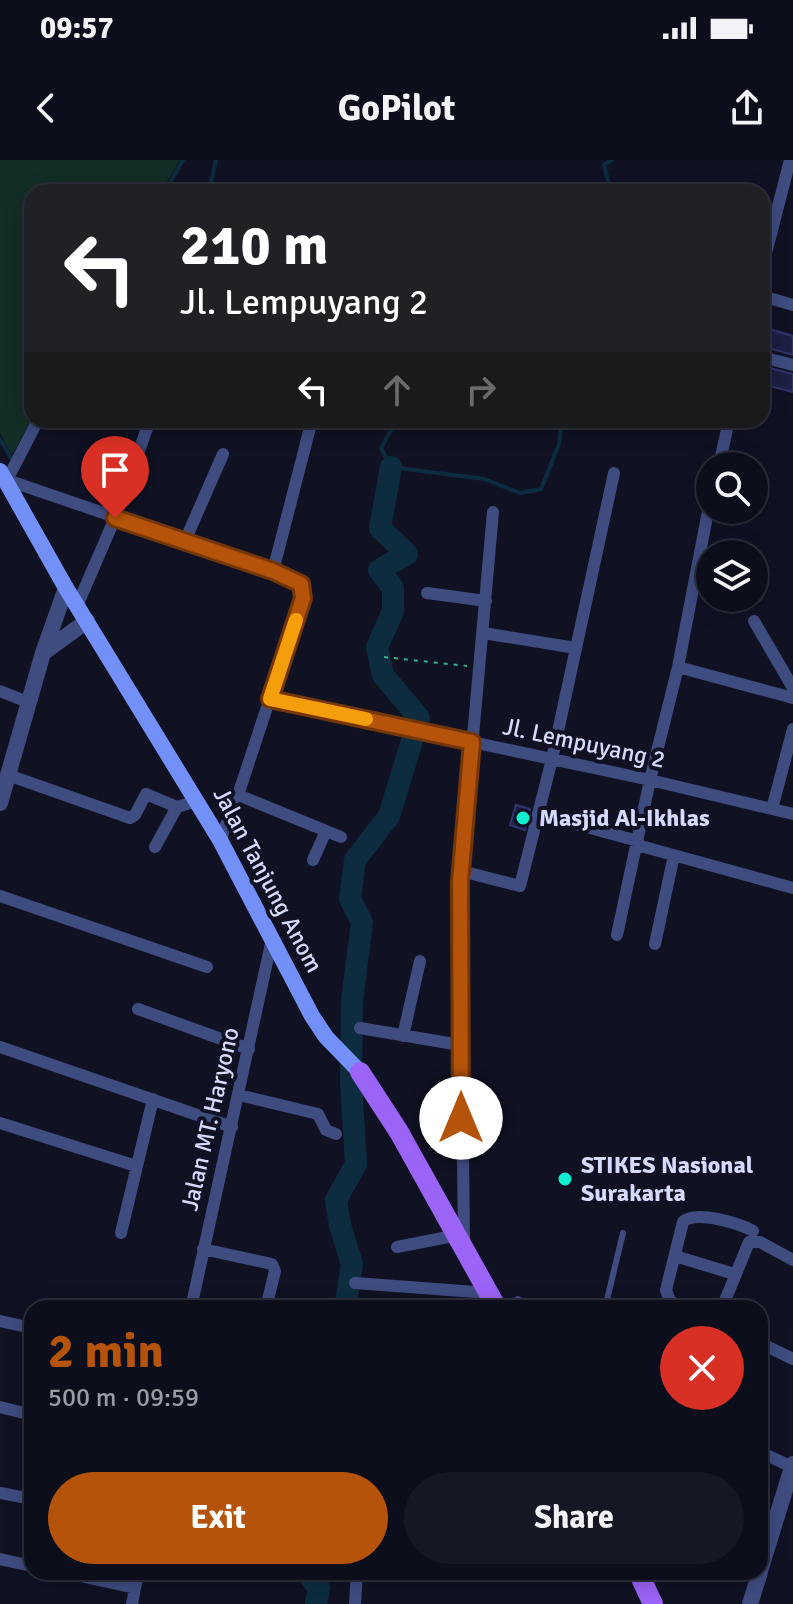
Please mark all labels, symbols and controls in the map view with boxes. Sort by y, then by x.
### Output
text: 09:57 [40,10,114,47]
icon: back [24,86,68,130]
text: GoPilot [338,86,455,131]
icon: share [725,86,769,130]
text: 210 m [180,211,328,280]
icon: left [48,216,152,320]
text: Jl. Lempuyang 2 [180,280,428,325]
icon: left [291,368,335,412]
icon: ahead [375,368,419,412]
icon: right [459,368,503,412]
pin [81,436,149,518]
icon: arrive [93,448,137,492]
map controls [696,452,768,612]
button: search [696,452,768,524]
button: layers [696,540,768,612]
street label: Jl. Lempuyang 2 [500,711,668,775]
street label: Jalan Tanjung Anom [207,782,329,978]
place label: Masjid Al-Ikhlas [539,803,710,833]
marker: Masjid Al-Ikhlas [514,809,532,827]
street label: Jalan MT. Haryono [174,1024,246,1214]
position arrow [419,1076,503,1160]
place label: STIKES Nasional Surakarta [581,1150,754,1208]
marker: STIKES Nasional Surakarta [556,1170,574,1188]
text: 2 min [48,1322,164,1381]
button: close [660,1326,744,1410]
text: 500 m · 09:59 [48,1382,199,1414]
button: Exit [48,1472,388,1564]
button: Share [404,1472,744,1564]

